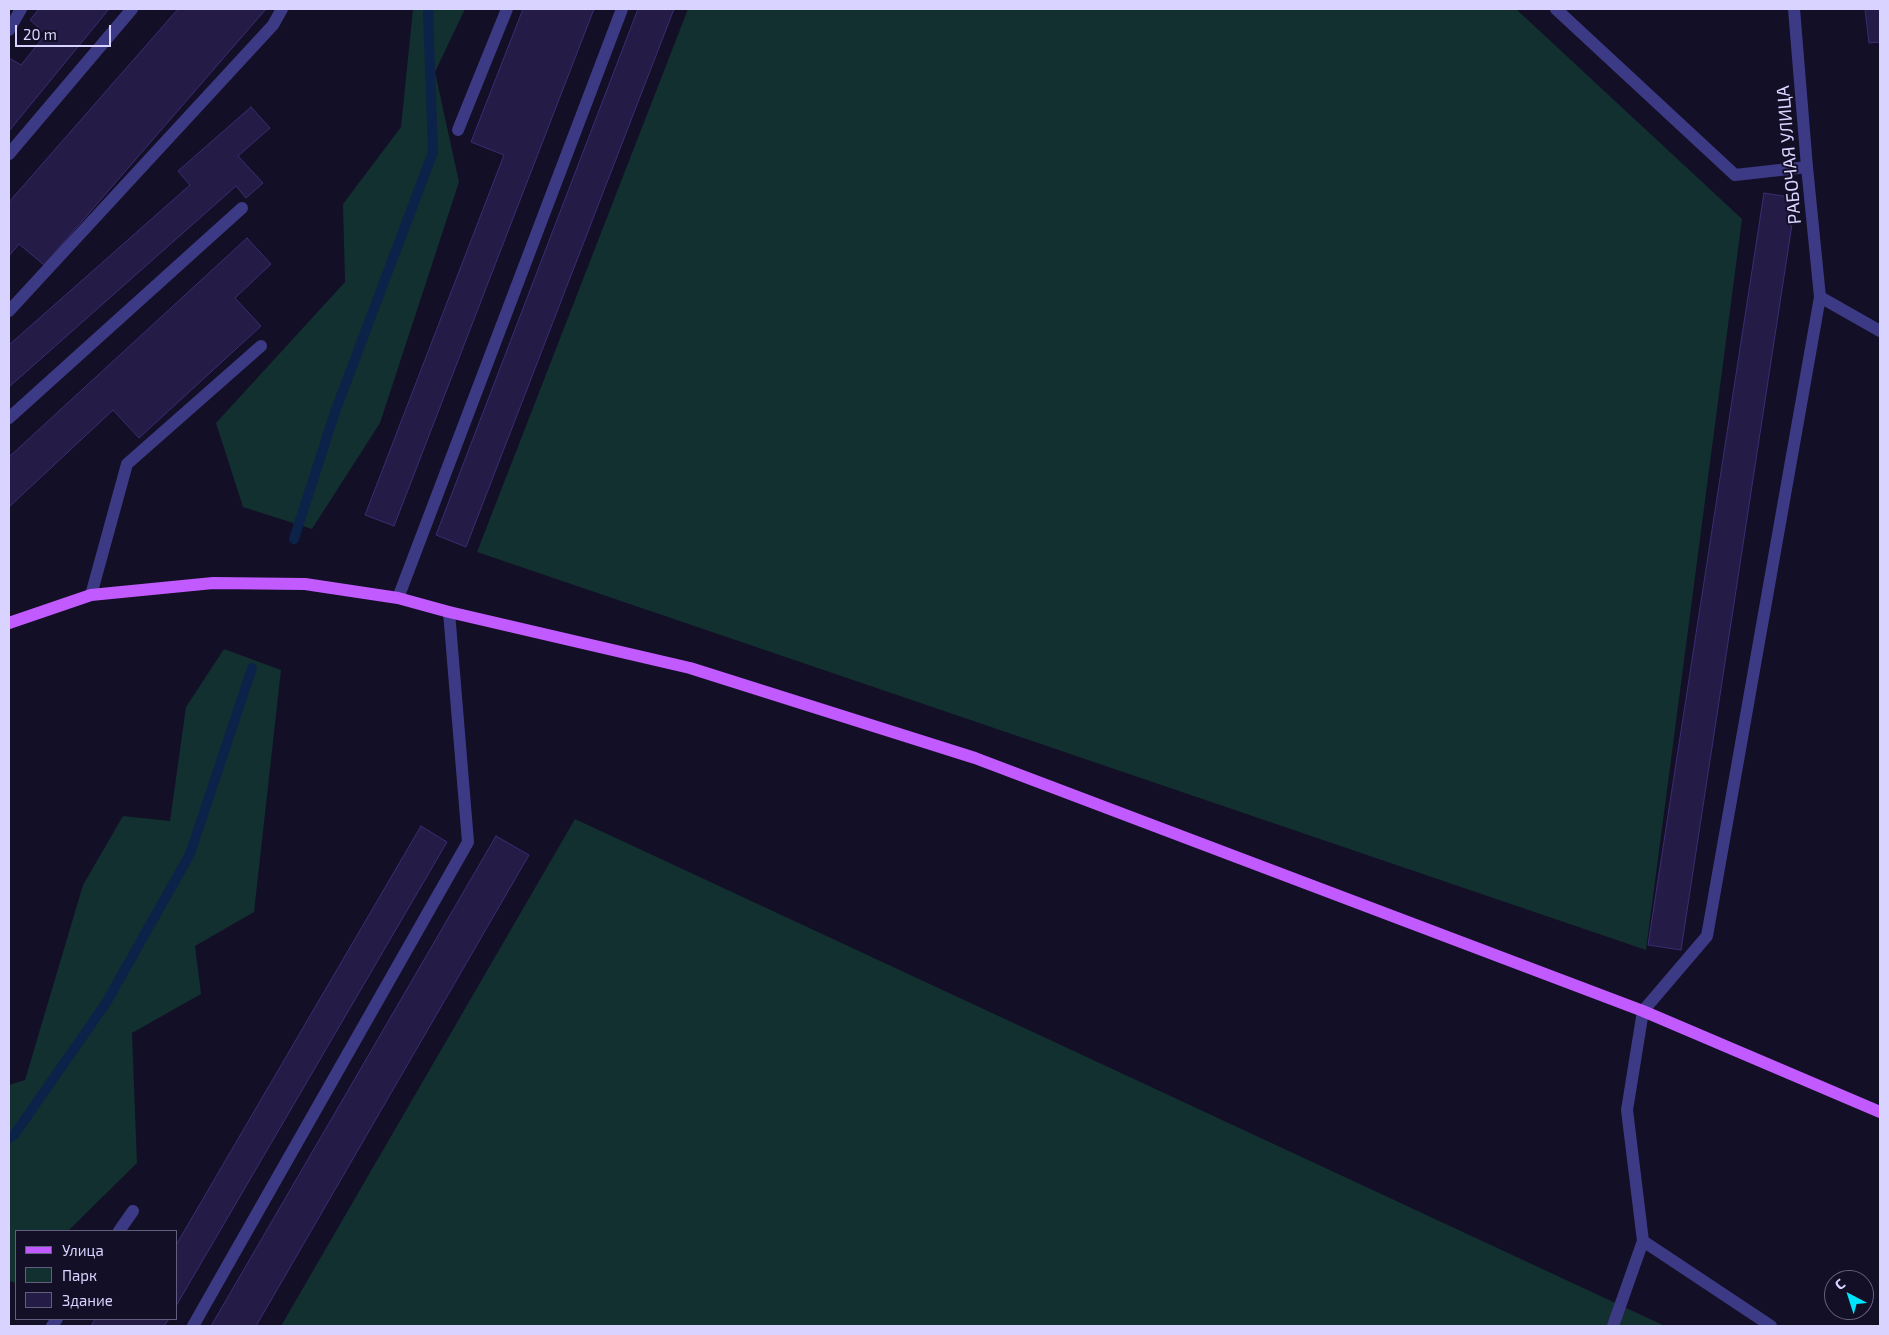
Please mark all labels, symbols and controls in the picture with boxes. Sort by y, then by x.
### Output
scale bar [18,15,114,47]
text: 20 m [23,25,57,43]
street label: РАБОЧАЯ УЛИЦА [1772,85,1806,225]
legend [15,1230,178,1320]
text: Улица [62,1241,104,1259]
text: Парк [62,1266,97,1284]
north arrow [1824,1270,1874,1320]
text: С [1831,1275,1848,1293]
text: Здание [62,1291,113,1309]

